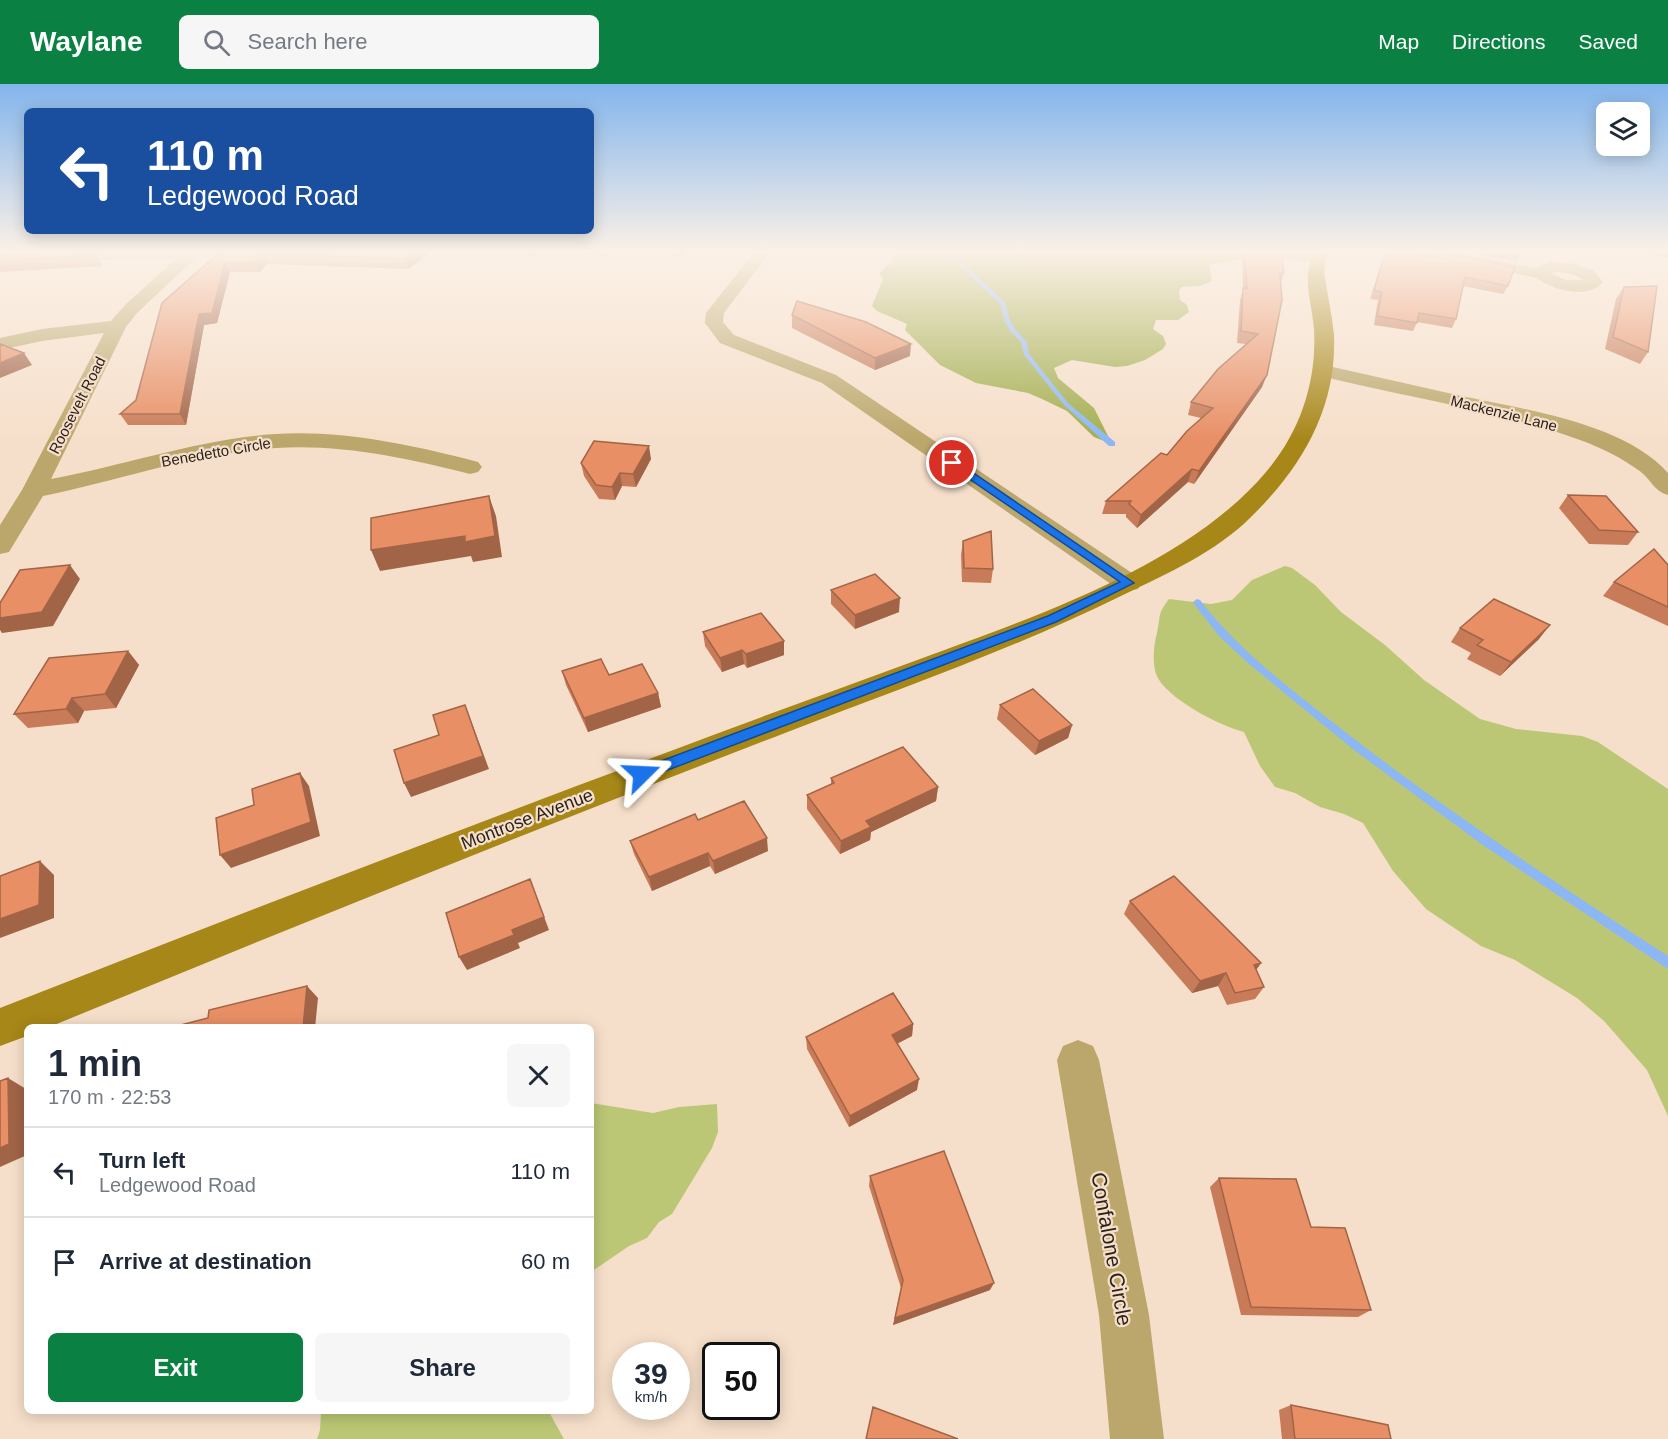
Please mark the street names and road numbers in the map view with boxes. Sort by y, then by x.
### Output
street label: Roosevelt Road [45,354,109,456]
street label: Mackenzie Lane [1449,392,1559,434]
street label: Benedetto Circle [160,434,272,470]
street label: Montrose Avenue [458,785,596,853]
street label: Confalone Circle [1087,1171,1137,1327]

